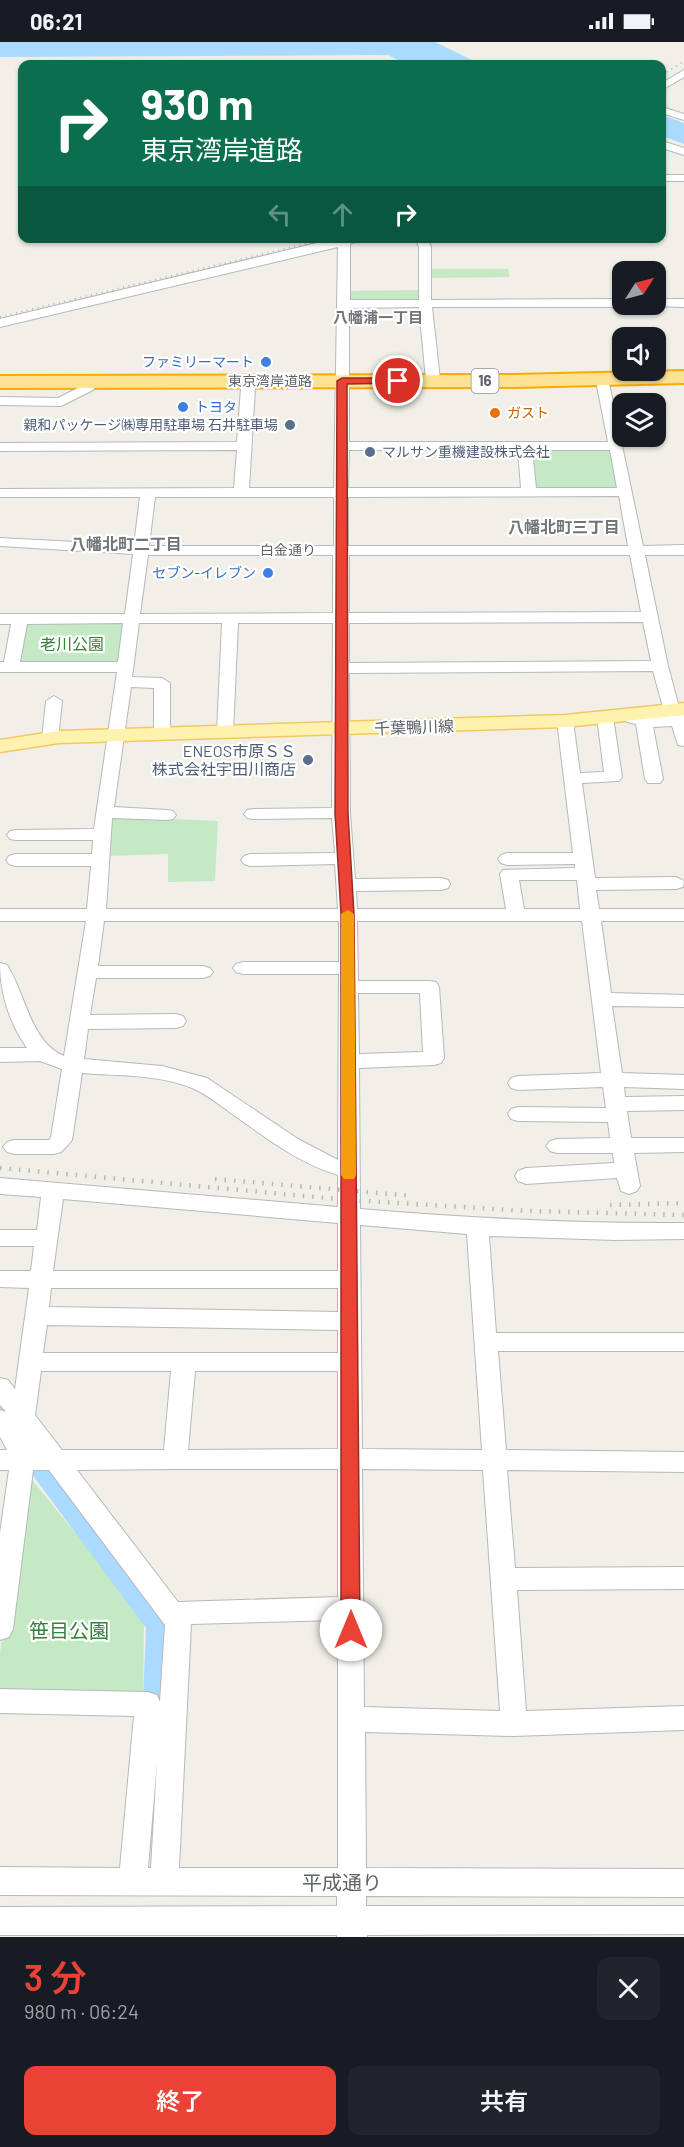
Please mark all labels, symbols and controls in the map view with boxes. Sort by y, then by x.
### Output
text: 06:21 [30,8,82,34]
text: 930 m [141,78,253,128]
icon: right [42,84,120,162]
text: 東京湾岸道路 [141,133,303,165]
icon: left [263,198,296,231]
icon: ahead [326,198,359,231]
icon: right [389,198,422,231]
north arrow [612,261,666,315]
map controls [612,261,666,447]
district label: 八幡浦一丁目 [333,308,423,326]
button: sound [612,327,666,381]
place label: ファミリーマート [142,353,254,370]
marker: ファミリーマート [259,355,273,369]
pin [372,355,423,406]
icon: arrive [381,364,414,397]
road number: 16 [472,369,498,393]
street label: 東京湾岸道路 [228,372,312,389]
button: layers [612,393,666,447]
place label: トヨタ [195,398,237,415]
marker: トヨタ [176,400,190,414]
place label: ガスト [507,404,549,421]
marker: ガスト [488,406,502,420]
place label: 親和パッケージ㈱専用駐車場 石井駐車場 [23,416,278,433]
marker: 親和パッケージ㈱専用駐車場 石井駐車場 [283,418,297,432]
place label: マルサン重機建設株式会社 [382,443,550,460]
marker: マルサン重機建設株式会社 [363,445,377,459]
district label: 八幡北町三丁目 [508,517,620,536]
district label: 八幡北町二丁目 [70,534,182,553]
street label: 白金通り [260,541,316,558]
place label: セブン-イレブン [152,564,256,581]
marker: セブン-イレブン [261,566,275,580]
park label: 老川公園 [40,634,104,653]
street label: 千葉鴨川線 [374,716,454,737]
place label: ENEOS市原ＳＳ 株式会社宇田川商店 [152,741,296,778]
marker: ENEOS市原ＳＳ 株式会社宇田川商店 [301,753,315,767]
position arrow [319,1598,383,1662]
park label: 笹目公園 [29,1618,109,1642]
street label: 平成通り [302,1870,382,1894]
text: 3 分 [24,1955,86,1998]
button: close [597,1957,660,2020]
text: 980 m · 06:24 [24,1999,139,2023]
button: 終了 [24,2066,336,2135]
button: 共有 [348,2066,660,2135]

